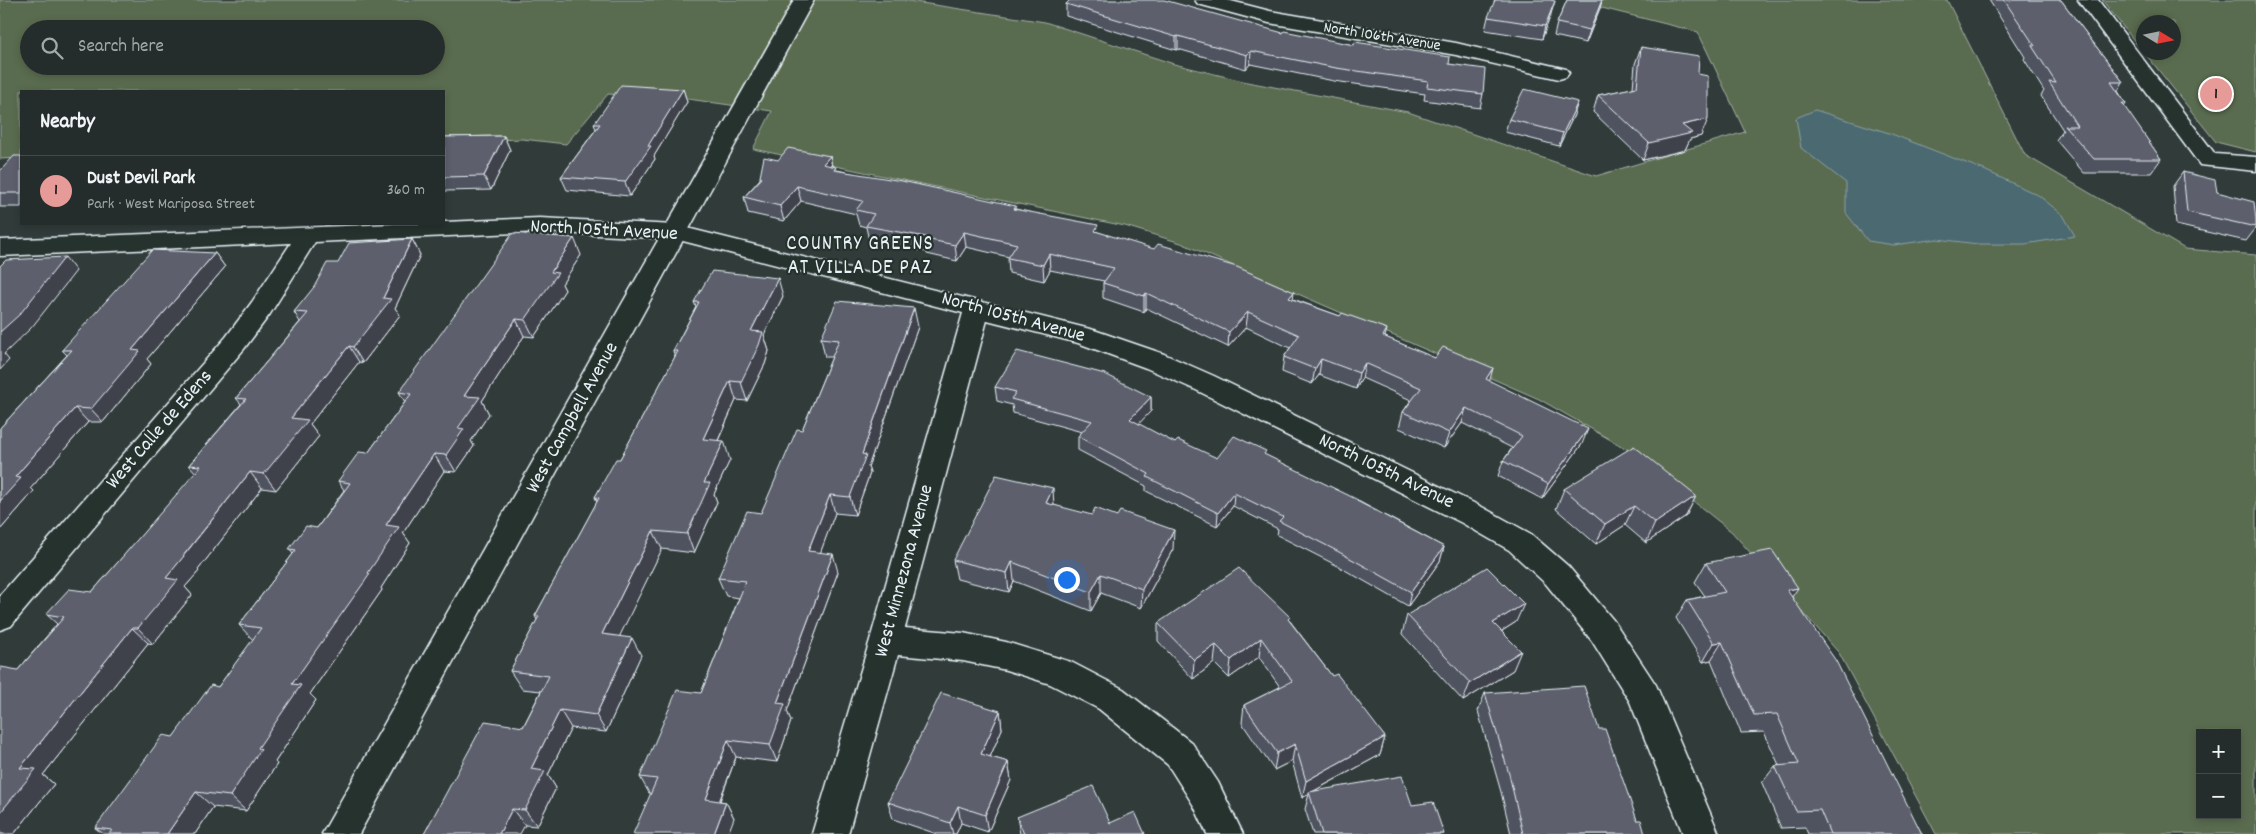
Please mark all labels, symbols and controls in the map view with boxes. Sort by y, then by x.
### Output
north arrow [2136,15,2181,60]
street label: North 106th Avenue [1322,16,1442,58]
search box [20,20,445,75]
icon: search [38,34,66,62]
text: Search here [78,34,164,61]
pin: 1 [2200,75,2232,113]
text: Nearby [40,108,95,138]
text: Dust Devil Park [87,166,195,193]
text: 1 [54,179,58,202]
text: 360 m [387,179,425,202]
text: Park · West Mariposa Street [87,193,255,216]
street label: North 105th Avenue [530,213,679,249]
district label: COUNTRY GREENS AT VILLA DE PAZ [786,230,934,284]
street label: North 105th Avenue [938,285,1088,351]
street label: West Campbell Avenue [520,337,626,499]
street label: West Calle de Edens [100,364,220,496]
street label: North 105th Avenue [1313,427,1459,517]
street label: West Minnezona Avenue [868,481,942,660]
your location [1054,567,1080,593]
map controls [2196,729,2241,819]
button: + [2196,729,2241,774]
button: − [2196,774,2241,819]

